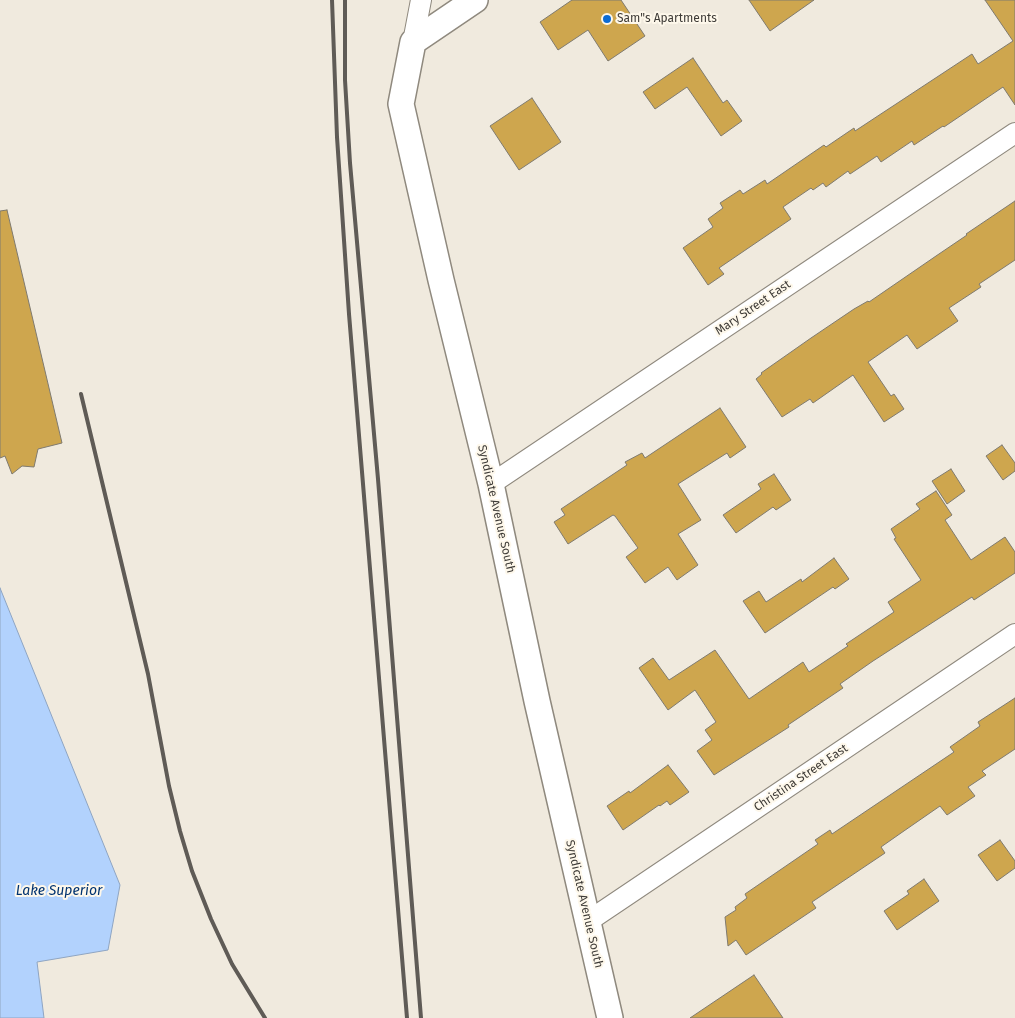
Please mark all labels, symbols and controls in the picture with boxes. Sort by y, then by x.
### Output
place label: Sam"s Apartments [617,12,717,26]
marker: Sam"s Apartments [601,13,613,25]
street label: Mary Street East [713,277,793,339]
street label: Syndicate Avenue South [474,444,518,574]
street label: Christina Street East [751,741,851,815]
street label: Syndicate Avenue South [562,839,606,969]
water label: Lake Superior [16,883,102,899]

